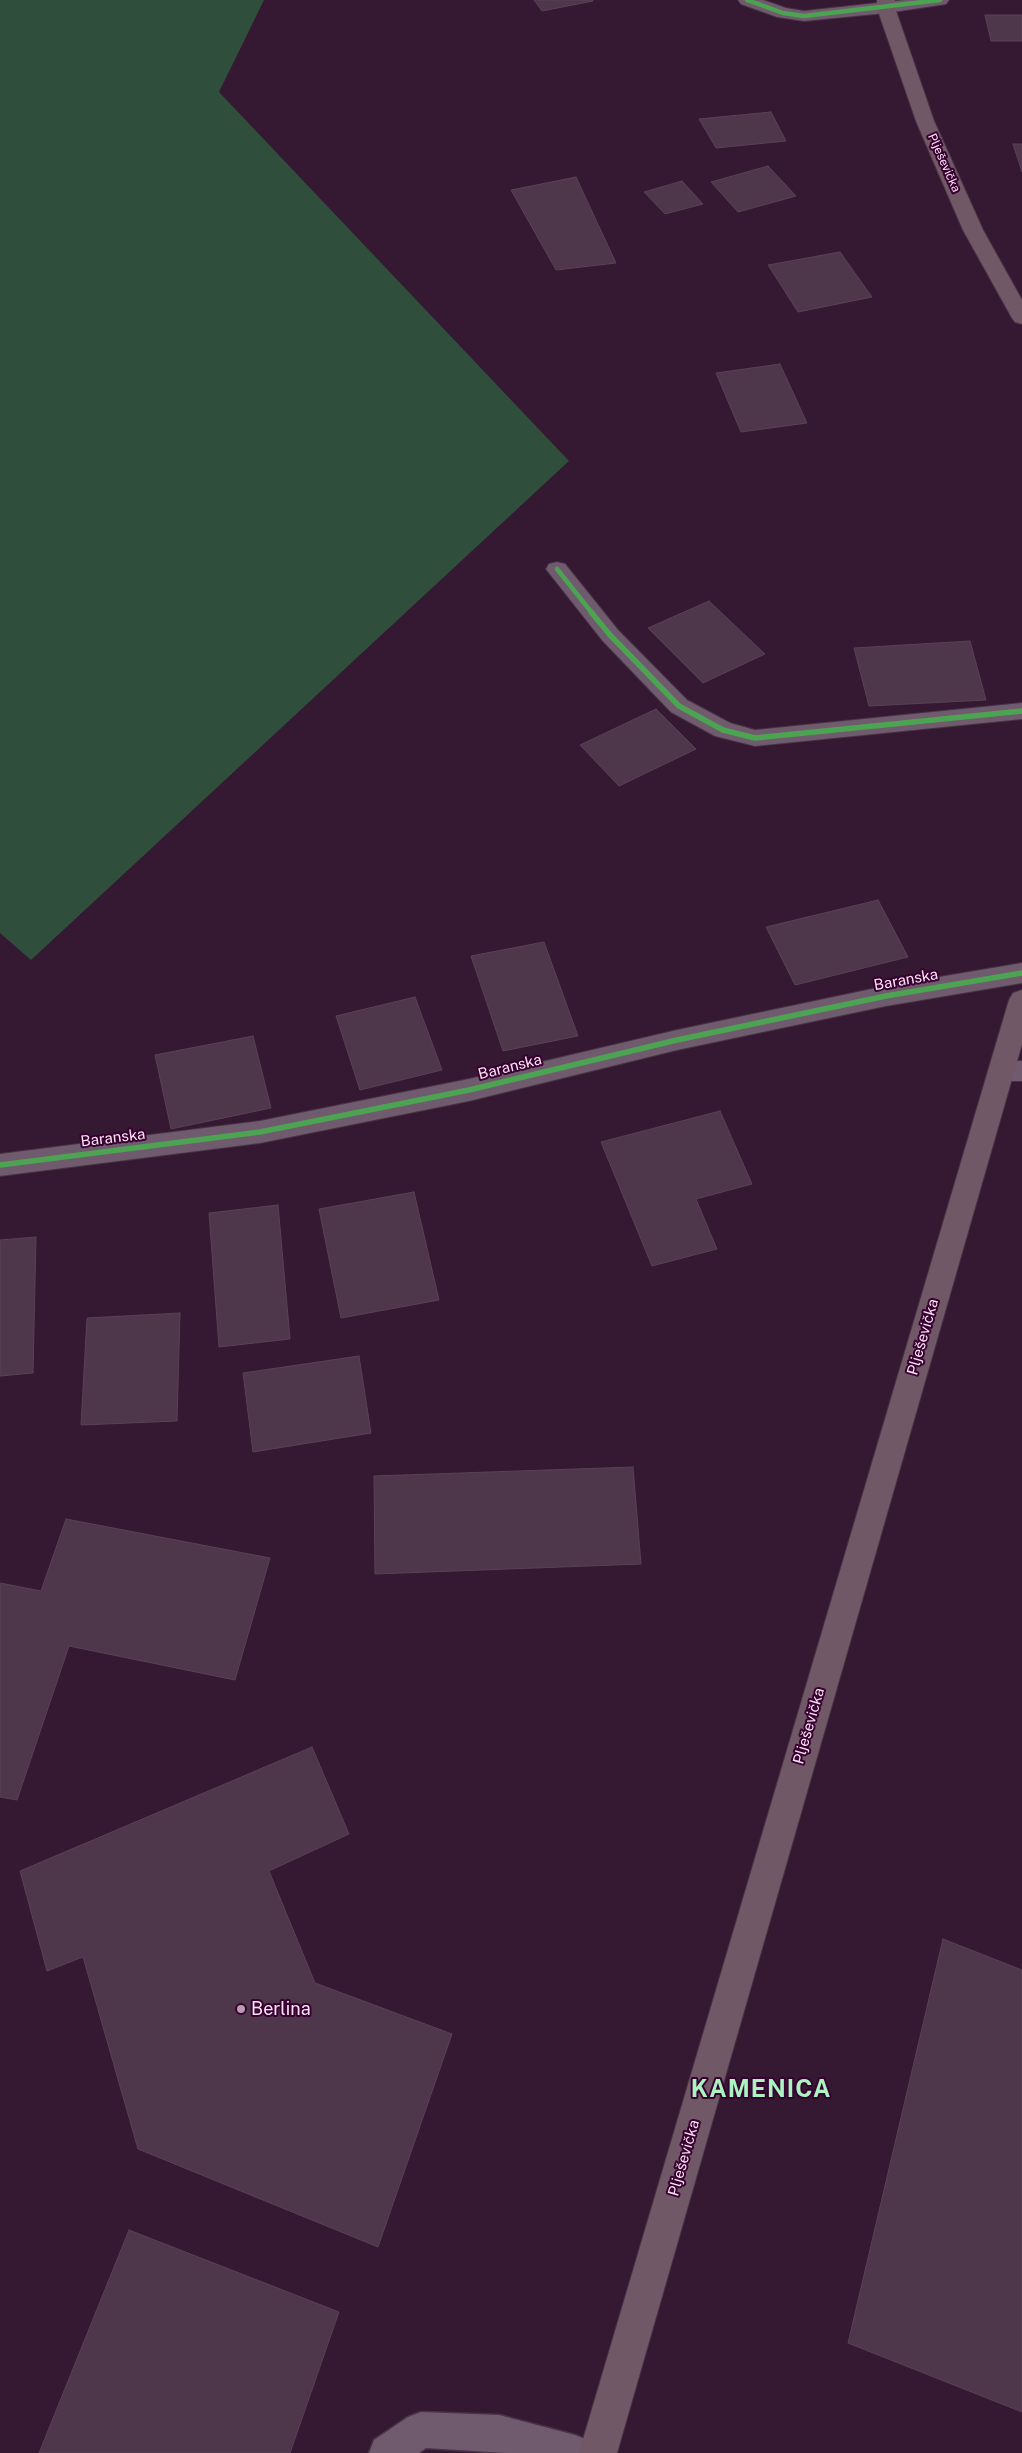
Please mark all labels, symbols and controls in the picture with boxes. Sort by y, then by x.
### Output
street label: Plješevička [925,131,963,195]
street label: Baranska [872,965,940,995]
street label: Baranska [476,1050,544,1084]
street label: Baranska [80,1125,146,1151]
street label: Plješevička [904,1297,942,1377]
street label: Plješevička [790,1686,828,1766]
place label: Berlina [251,1998,311,2020]
marker: Berlina [235,2003,247,2015]
district label: KAMENICA [690,2076,832,2104]
street label: Plješevička [665,2118,703,2198]

